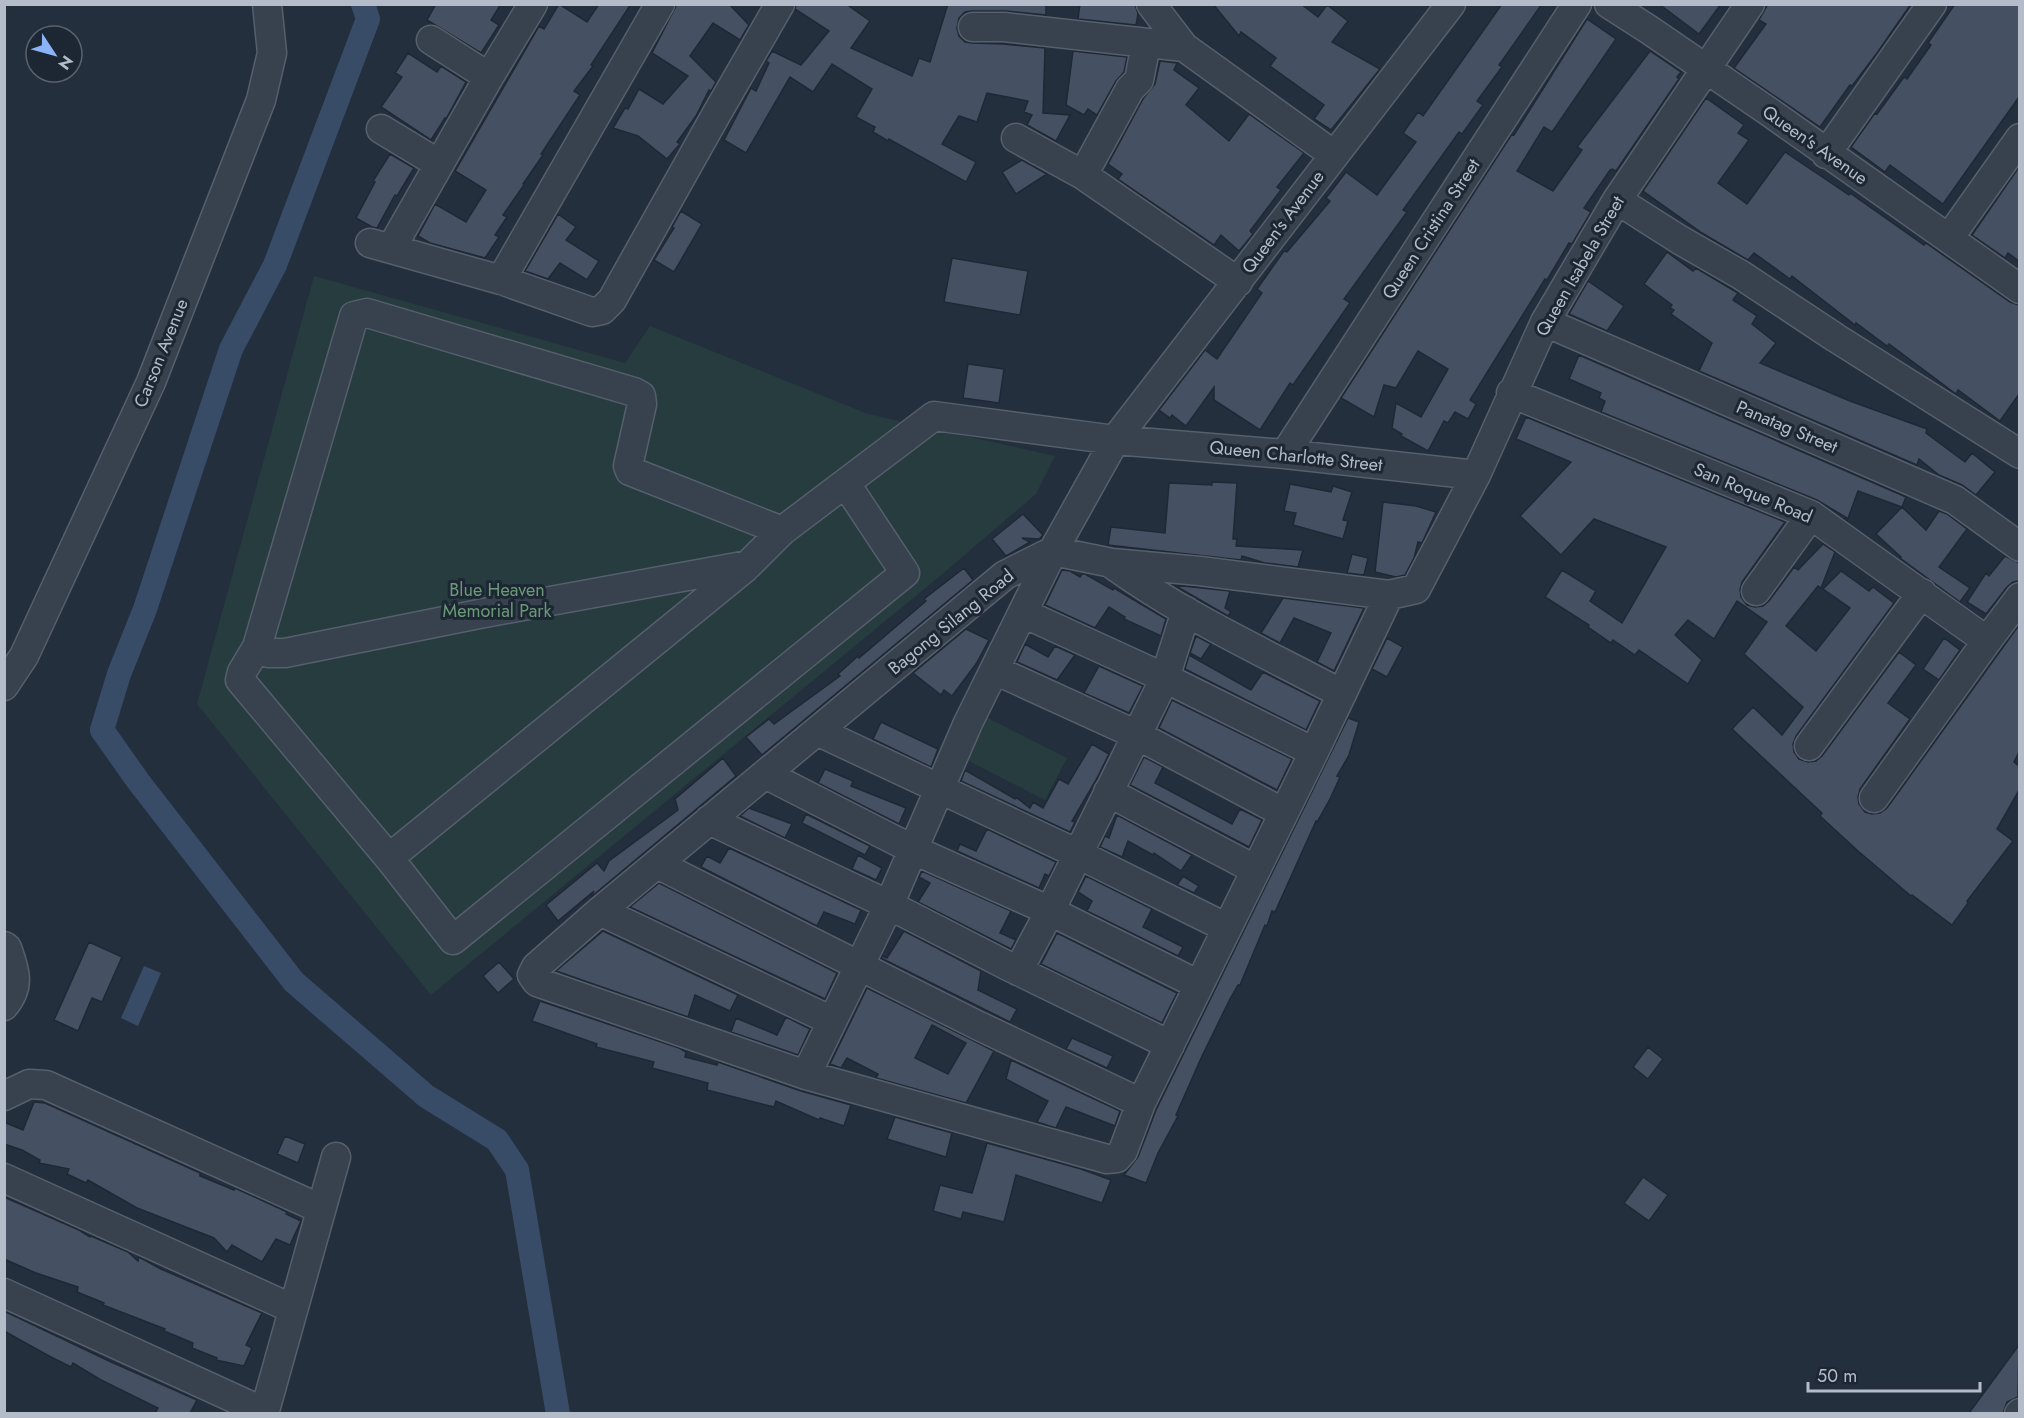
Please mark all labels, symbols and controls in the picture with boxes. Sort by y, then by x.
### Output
north arrow [24,24,84,84]
text: N [53,51,79,74]
street label: Queen's Avenue [1757,99,1873,191]
street label: Queen Cristina Street [1376,153,1487,304]
street label: Queen's Avenue [1236,165,1330,279]
street label: Queen Isabela Street [1529,190,1631,341]
street label: Carson Avenue [127,295,195,411]
street label: Panatag Street [1732,394,1842,460]
street label: Queen Charlotte Street [1208,434,1385,478]
street label: San Roque Road [1690,456,1816,530]
street label: Bagong Silang Road [883,563,1019,681]
park label: Blue Heaven Memorial Park [443,577,551,624]
scale bar [1808,1355,1980,1393]
text: 50 m [1817,1363,1857,1389]

